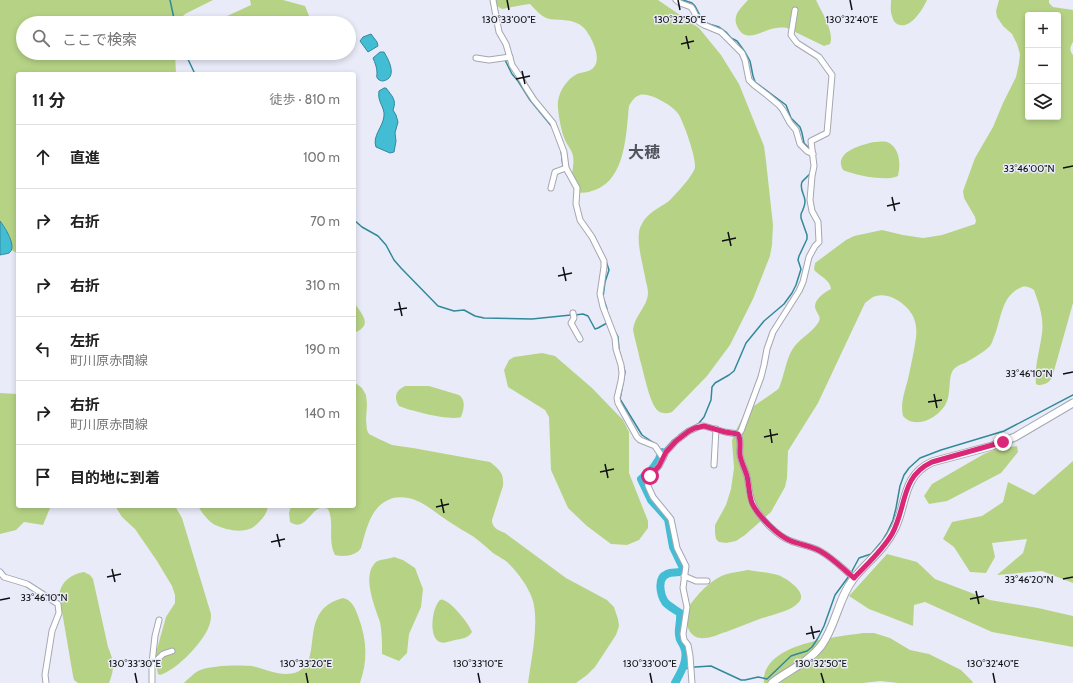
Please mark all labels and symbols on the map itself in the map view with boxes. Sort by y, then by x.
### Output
text: 130°33'00"E [482,13,536,26]
text: 130°32'50"E [654,13,706,26]
text: 130°32'40"E [826,13,879,26]
district label: 大穂 [628,143,660,162]
text: 33°46'00"N [1004,162,1054,175]
text: 33°46'10"N [1005,367,1053,380]
route end [994,433,1012,451]
route start [641,467,659,485]
text: 33°46'20"N [1004,573,1054,586]
text: 33°46'10"N [20,591,68,604]
text: 130°33'30"E [109,657,162,670]
text: 130°33'20"E [280,657,332,670]
text: 130°33'10"E [453,657,504,670]
text: 130°33'00"E [623,657,677,670]
text: 130°32'50"E [795,657,847,670]
text: 130°32'40"E [967,657,1020,670]

